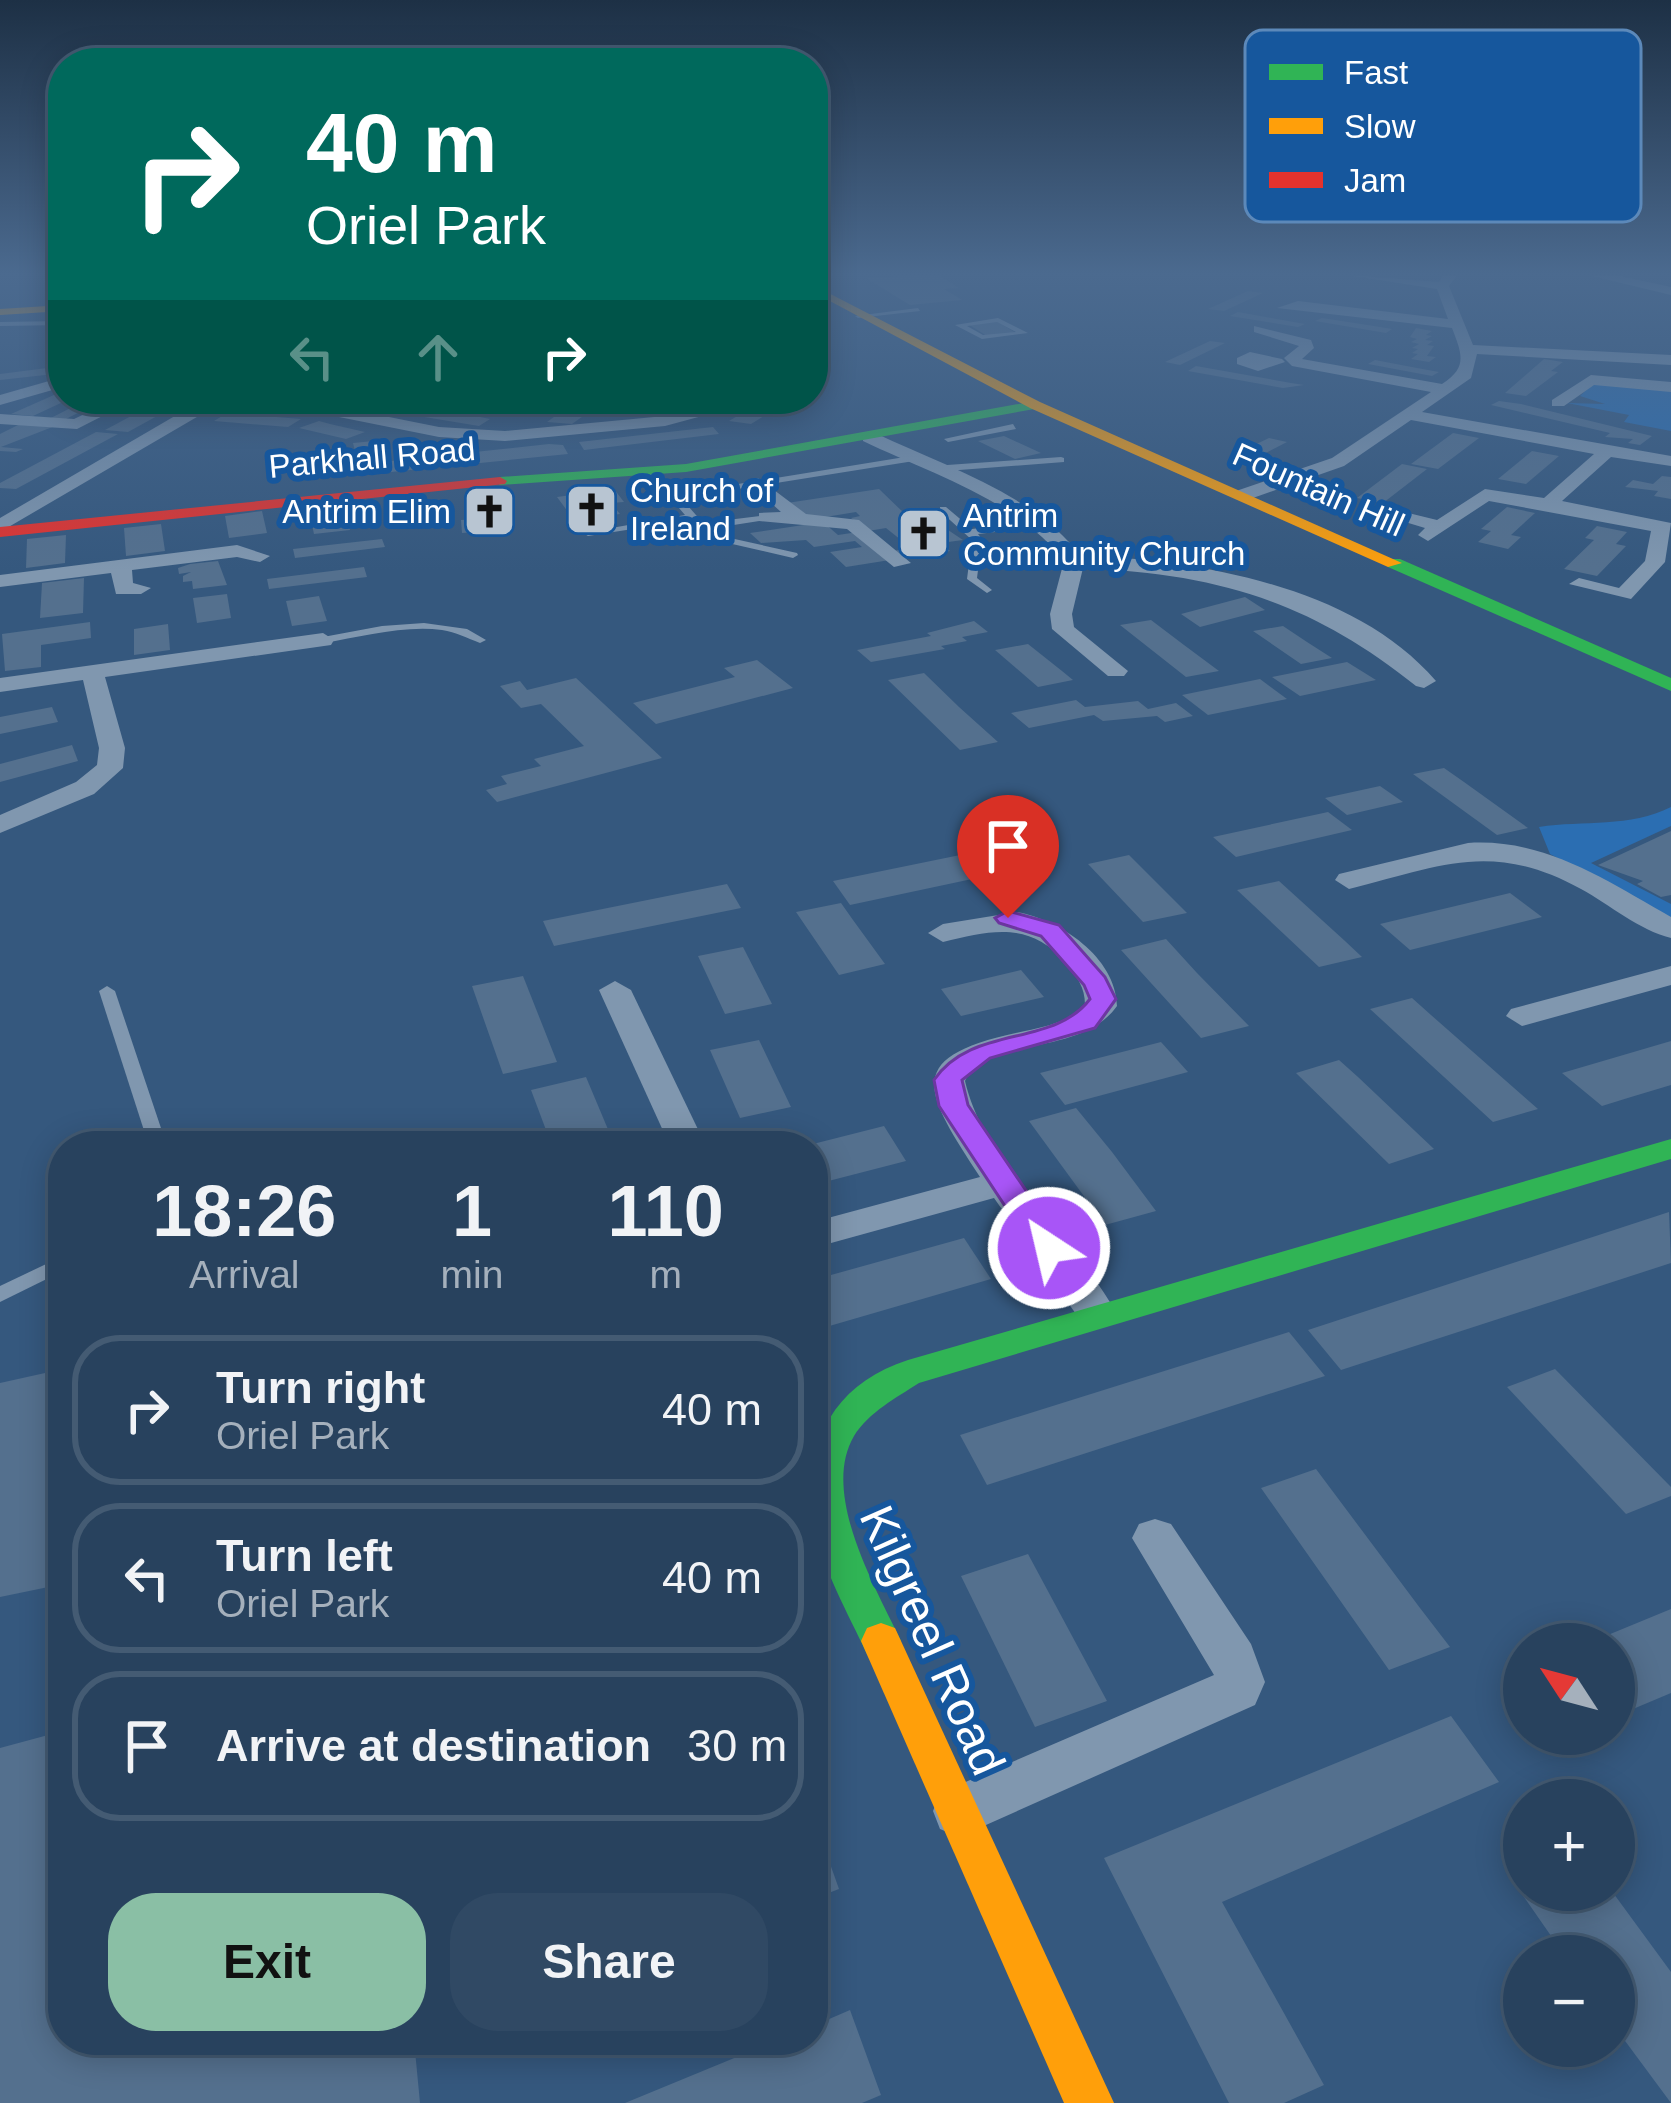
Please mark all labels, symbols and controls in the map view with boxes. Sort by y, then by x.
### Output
legend [1245,30,1641,222]
text: Fast [1344,54,1408,91]
icon: right [108,96,264,252]
text: 40 m [306,96,497,190]
text: Slow [1344,108,1416,145]
text: Jam [1344,162,1406,199]
text: Oriel Park [306,195,546,255]
icon: left [279,324,345,390]
icon: ahead [405,324,471,390]
icon: right [531,324,597,390]
street label: Parkhall Road [267,430,477,485]
street label: Fountain Hill [1227,435,1410,544]
place label: Church of Ireland [630,472,774,547]
church icon: Church of Ireland [563,481,619,537]
church icon: Antrim Elim [462,483,518,539]
place label: Antrim Elim [282,493,451,530]
place label: Antrim Community Church [963,497,1245,572]
church icon: Antrim Community Church [896,506,952,562]
pin [957,795,1059,918]
icon: arrive [975,813,1041,879]
text: 18:26 [152,1171,336,1251]
text: 1 [452,1171,492,1251]
text: 110 [608,1171,724,1251]
position arrow [986,1185,1112,1311]
text: Arrival [189,1253,300,1296]
text: min [441,1253,503,1296]
text: m [649,1253,682,1296]
text: Turn right [216,1362,425,1413]
icon: right [114,1377,180,1443]
text: 40 m [662,1384,762,1435]
text: Oriel Park [216,1414,389,1457]
street label: Kilgreel Road [850,1498,1015,1783]
text: Turn left [216,1530,393,1581]
icon: left [114,1545,180,1611]
text: 40 m [662,1552,762,1603]
text: Oriel Park [216,1582,389,1625]
north arrow [1503,1623,1635,1755]
map controls [1503,1623,1635,2067]
icon: arrive [114,1713,180,1779]
text: Arrive at destination [216,1720,651,1771]
text: 30 m [687,1720,787,1771]
button: + [1503,1779,1635,1911]
button: Exit [108,1893,426,2031]
button: Share [450,1893,768,2031]
button: − [1503,1935,1635,2067]

